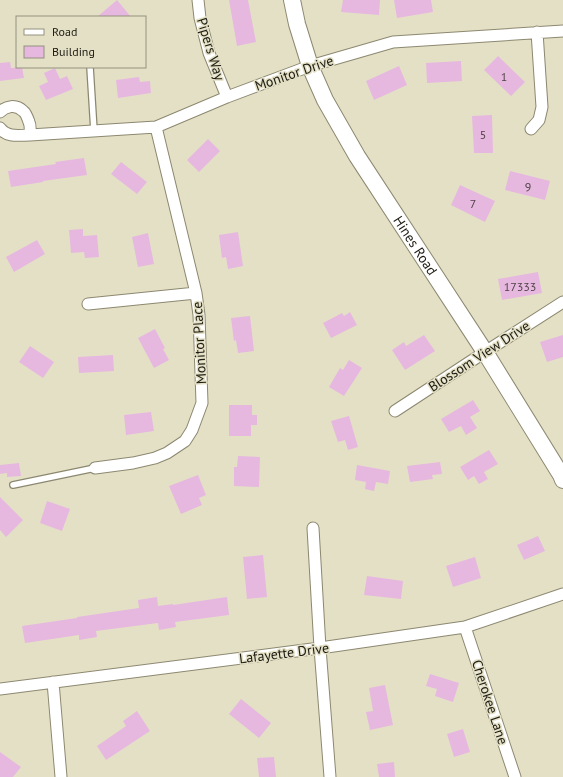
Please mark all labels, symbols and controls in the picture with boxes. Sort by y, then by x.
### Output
street label: Pipers Way [193,15,229,83]
legend [16,16,146,68]
text: Road [52,24,77,39]
text: Building [52,44,95,59]
street label: Monitor Drive [252,51,336,95]
house number: 1 [501,69,507,84]
house number: 5 [480,127,486,142]
house number: 9 [525,179,531,194]
house number: 7 [470,196,476,211]
street label: Hines Road [389,212,441,279]
house number: 17333 [504,279,536,294]
street label: Monitor Place [188,301,210,385]
street label: Blossom View Drive [425,316,533,396]
street label: Lafayette Drive [238,639,330,667]
street label: Cherokee Lane [468,657,512,747]

